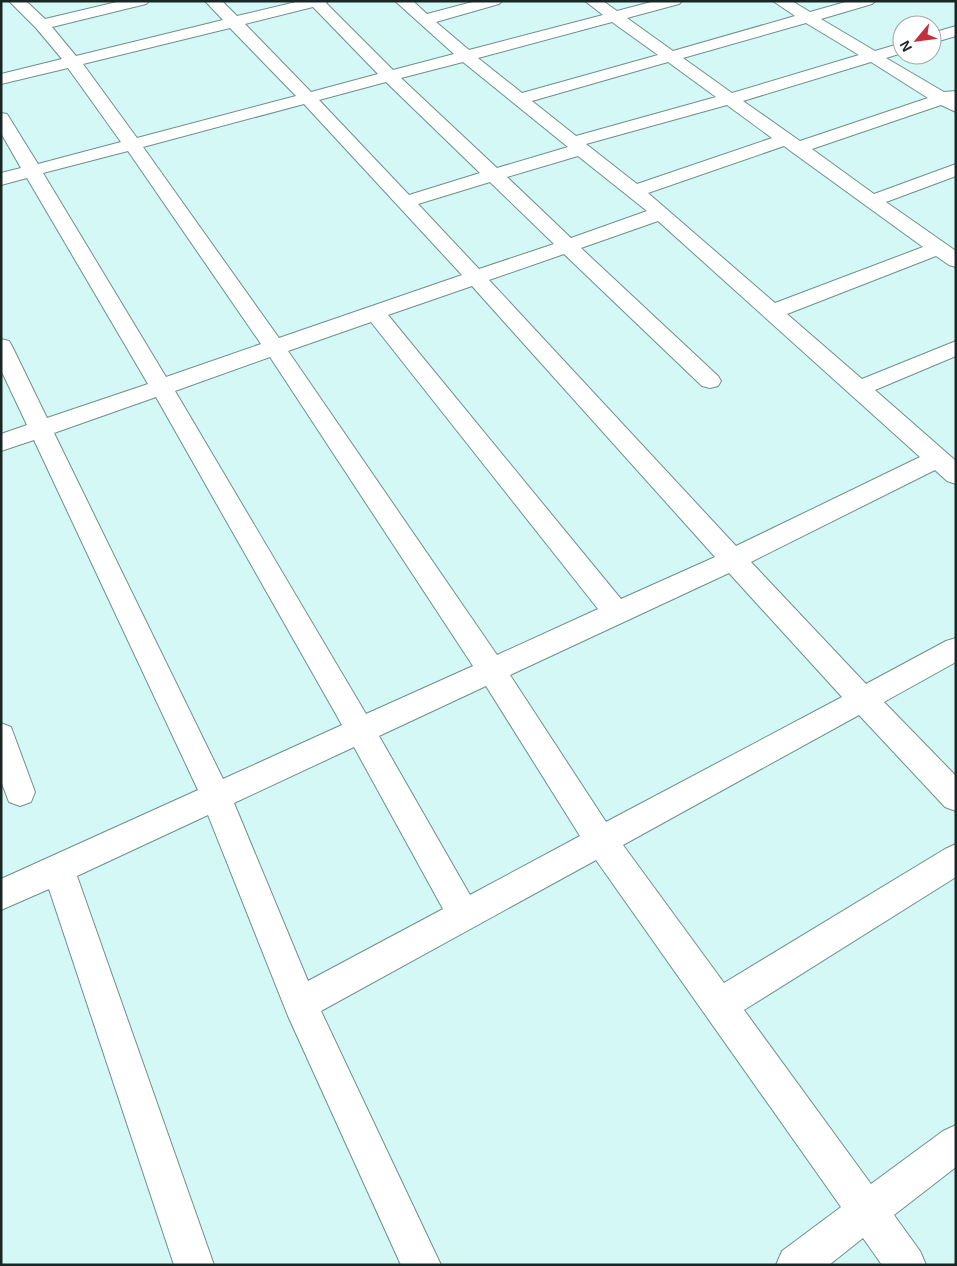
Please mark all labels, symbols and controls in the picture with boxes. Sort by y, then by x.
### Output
north arrow [892,15,942,65]
text: N [896,38,915,55]

